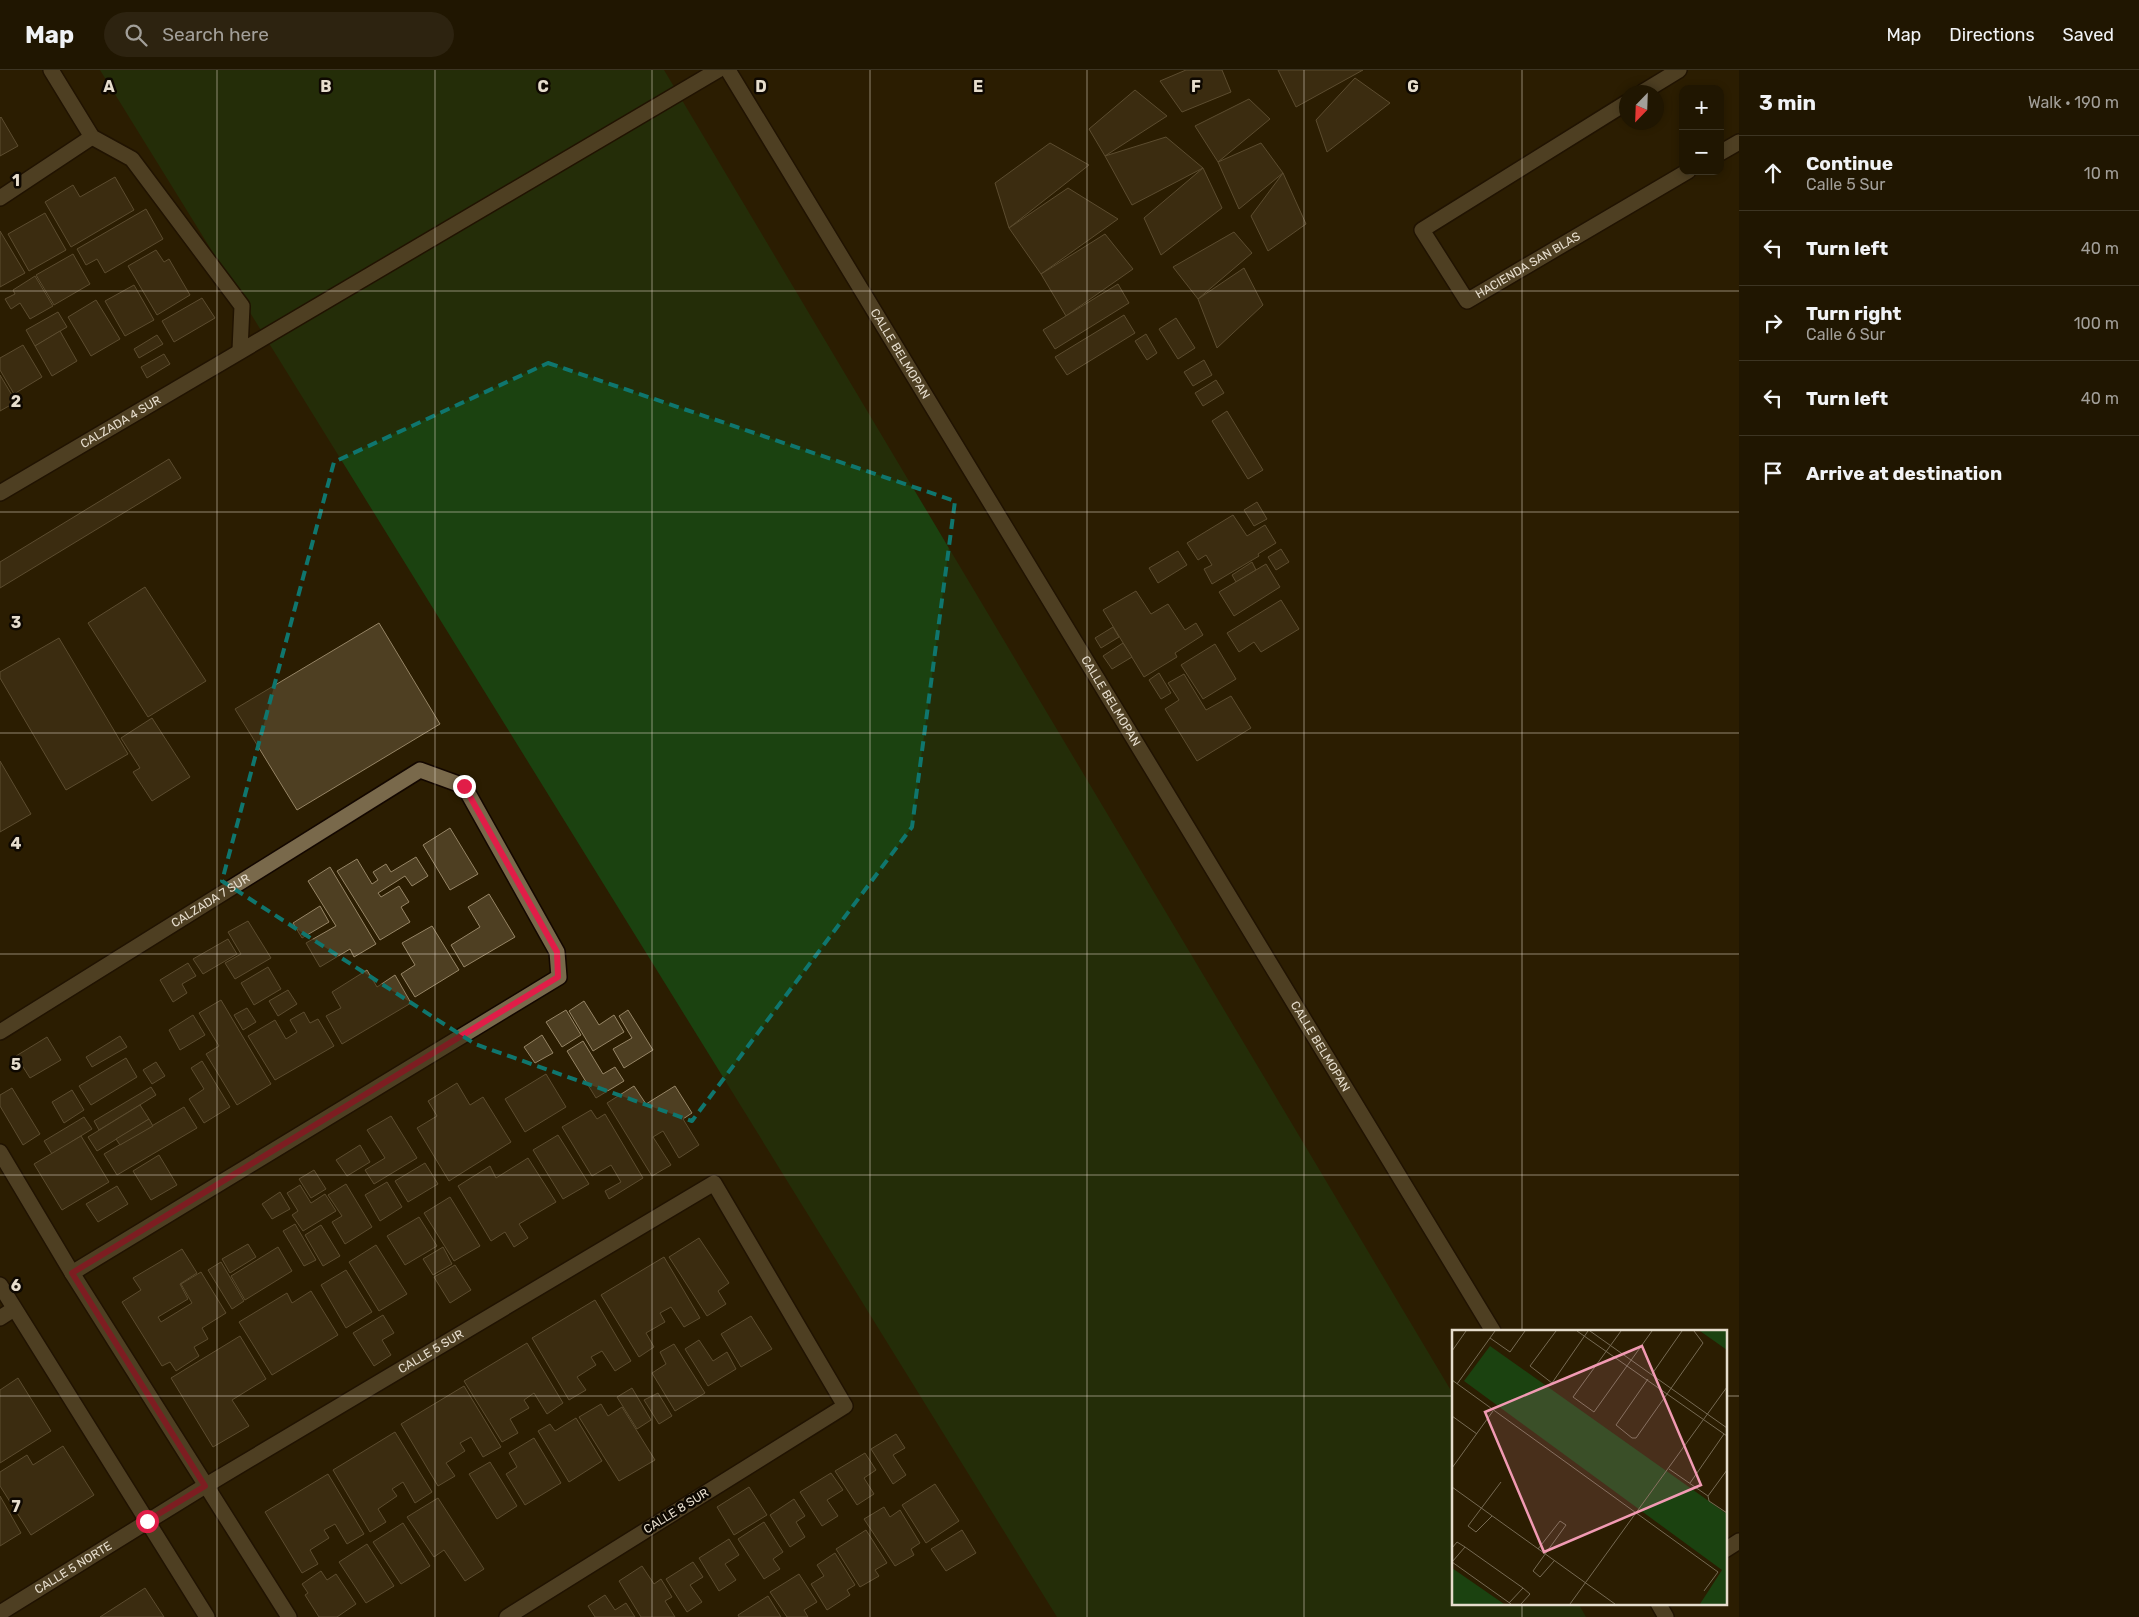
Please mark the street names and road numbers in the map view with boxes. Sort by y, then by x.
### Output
street label: HACIENDA SAN BLAS [1473,229,1583,301]
street label: CALLE BELMOPAN [867,306,933,402]
street label: CALZADA 4 SUR [78,393,163,451]
street label: CALLE BELMOPAN [1078,653,1144,749]
street label: CALZADA 7 SUR [169,871,252,930]
street label: CALLE BELMOPAN [1288,999,1353,1094]
street label: CALLE 5 SUR [396,1327,466,1376]
street label: CALLE 8 SUR [641,1485,711,1537]
street label: CALLE 5 NORTE [32,1539,114,1597]

